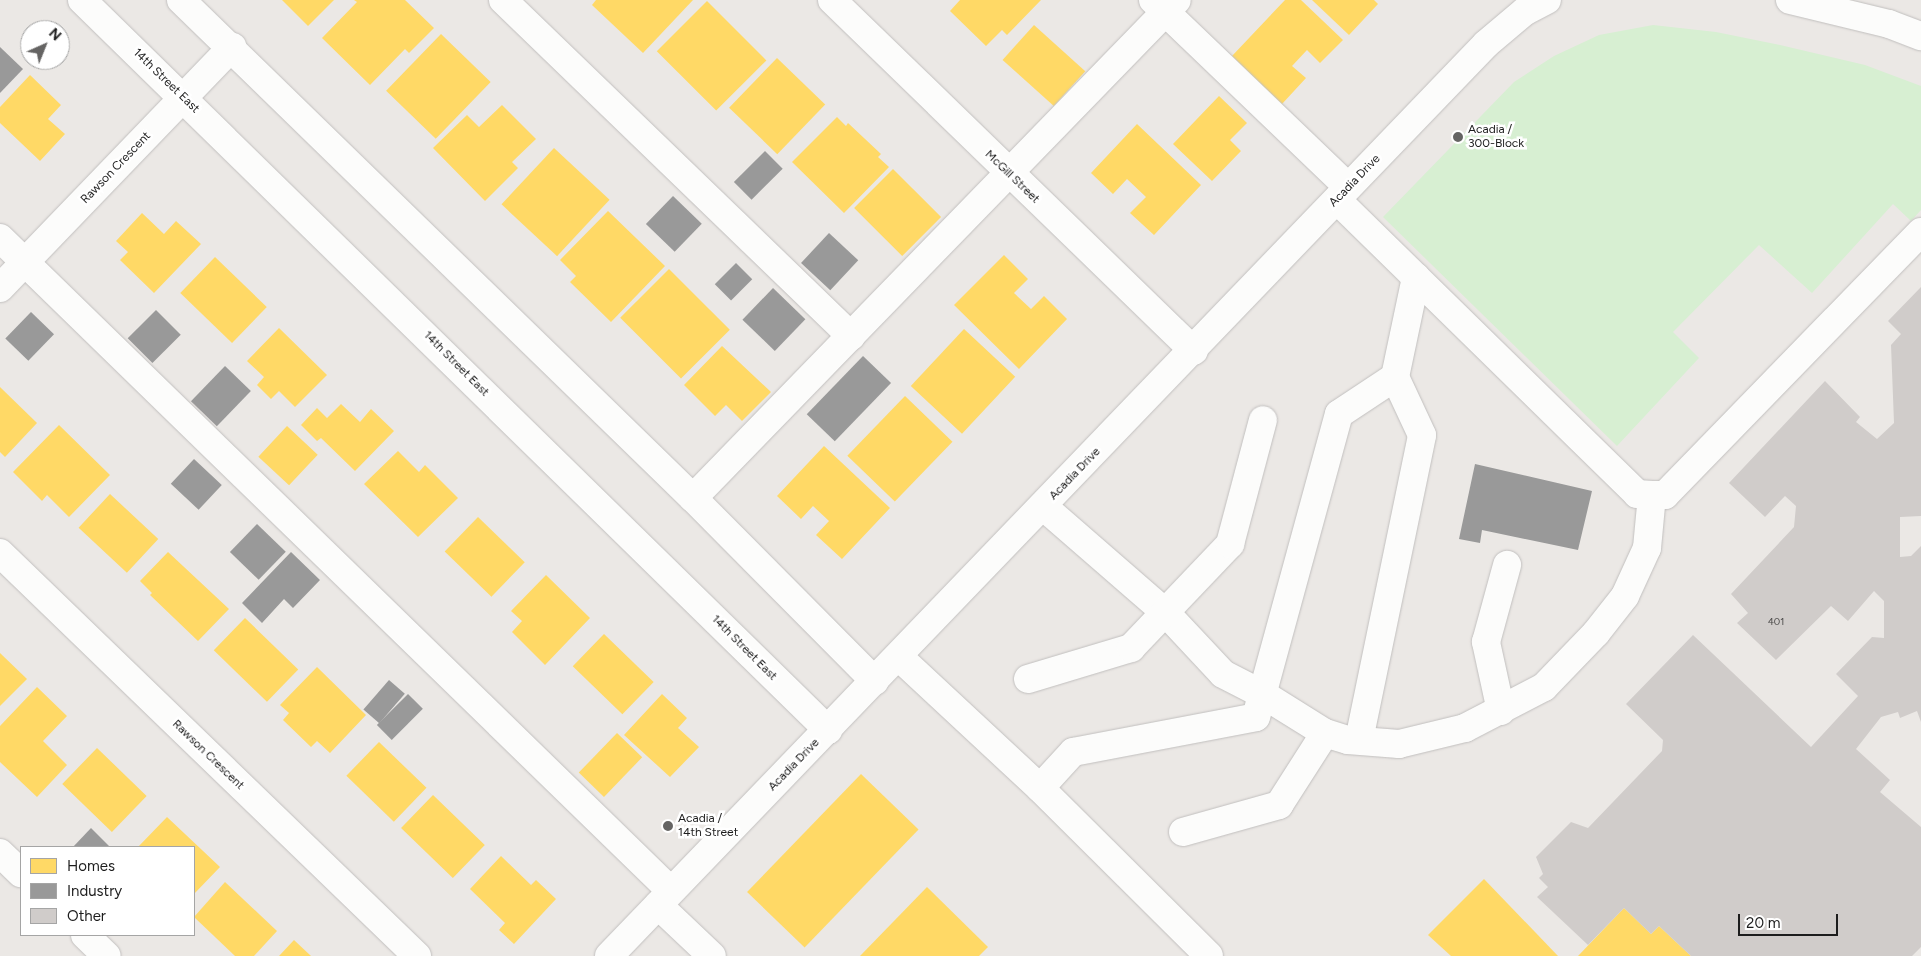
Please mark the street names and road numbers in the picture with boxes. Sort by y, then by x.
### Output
street label: 14th Street East [130,46,202,116]
street label: Rawson Crescent [78,129,154,207]
street label: McGill Street [982,147,1042,207]
street label: Acadia Drive [1326,152,1384,210]
street label: 14th Street East [420,328,492,400]
street label: Acadia Drive [1046,445,1104,503]
street label: 14th Street East [708,612,780,684]
street label: Rawson Crescent [169,717,247,793]
street label: Acadia Drive [765,736,823,794]

